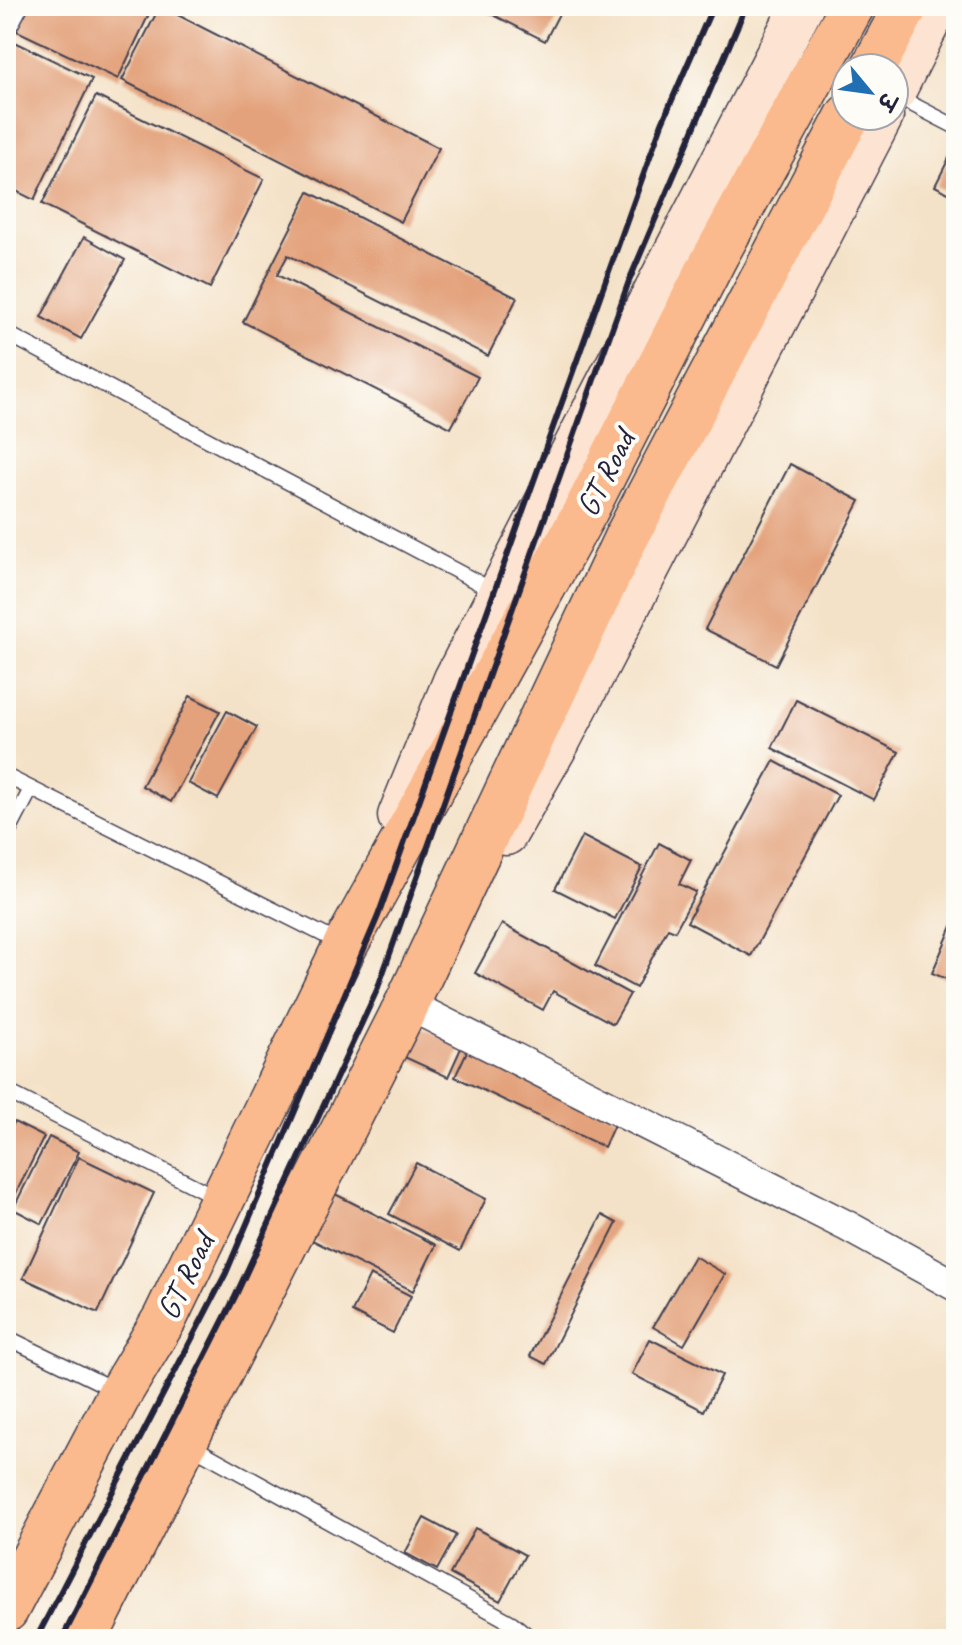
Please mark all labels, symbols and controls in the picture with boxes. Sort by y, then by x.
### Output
north arrow [830,52,910,132]
text: उ [870,86,903,116]
street label: GT Road [567,420,646,523]
street label: GT Road [147,1223,226,1326]

